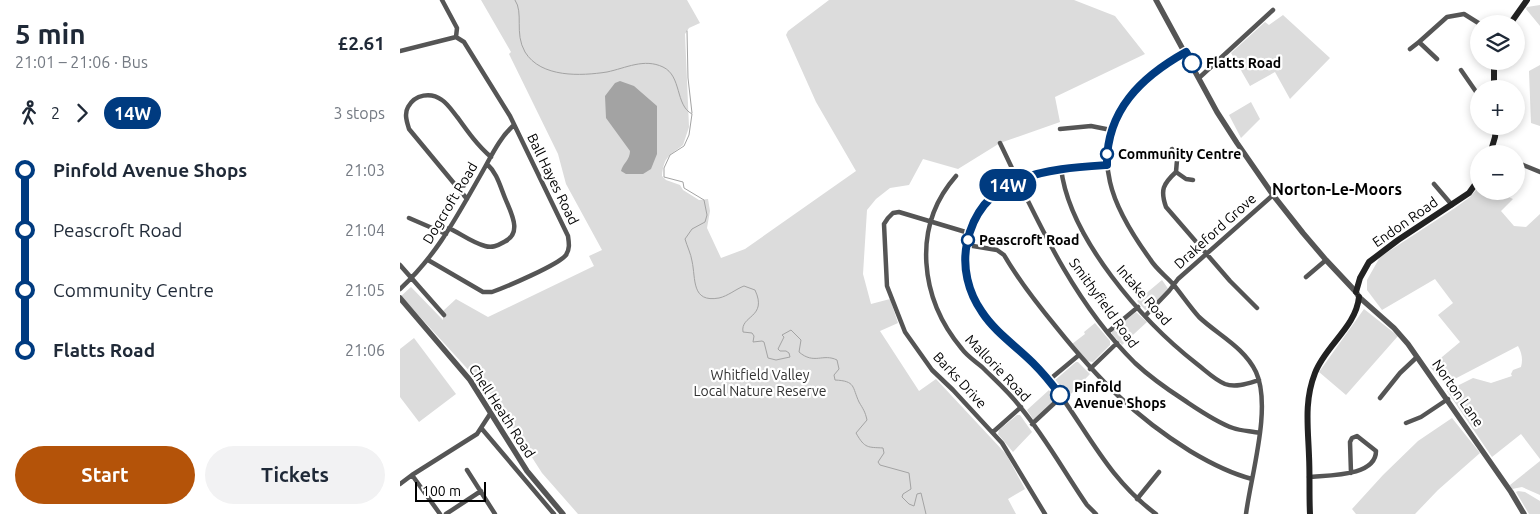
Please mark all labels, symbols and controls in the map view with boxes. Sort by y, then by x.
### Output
map controls [1470,15,1525,200]
button: layers [1470,15,1525,70]
text: 5 min [15,18,86,49]
text: £2.61 [337,32,385,54]
text: 21:01 – 21:06 · Bus [15,53,148,71]
marker: Flatts Road [1182,53,1202,73]
place label: Flatts Road [1206,55,1281,71]
button: + [1470,80,1525,135]
icon: walk [15,99,43,127]
icon: forward [68,99,96,127]
text: 14W [114,103,151,123]
text: 2 [51,104,60,122]
text: 3 stops [333,104,385,122]
street label: Ball Hayes Road [524,131,582,227]
button: − [1470,145,1525,200]
place label: Community Centre [1118,146,1241,162]
marker: Community Centre [1100,147,1114,161]
text: Pinfold Avenue Shops [53,159,247,181]
street label: Dogcroft Road [419,159,481,247]
text: 21:03 [345,161,385,179]
line badge: 14W [979,169,1037,201]
text: 14W [989,175,1027,195]
district label: Norton-Le-Moors [1272,180,1402,198]
street label: Drakeford Grove [1171,190,1259,272]
street label: Endon Road [1369,194,1441,250]
text: Peascroft Road [53,219,182,241]
text: 21:04 [345,221,385,239]
place label: Peascroft Road [979,232,1079,248]
marker: Peascroft Road [961,233,975,247]
street label: Smithyfield Road [1066,255,1142,351]
street label: Intake Road [1114,262,1174,328]
text: Community Centre [53,279,214,301]
text: 21:05 [345,281,385,299]
street label: Mallorie Road [962,331,1034,405]
text: Flatts Road [53,339,155,361]
text: 21:06 [345,341,385,359]
street label: Barks Drive [930,349,990,411]
street label: Norton Lane [1429,356,1487,430]
street label: Chell Heath Road [466,361,538,461]
park label: Whitfield Valley Local Nature Reserve [693,367,827,399]
place label: Pinfold Avenue Shops [1074,379,1167,411]
marker: Pinfold Avenue Shops [1050,385,1070,405]
button: Start [15,446,195,504]
button: Tickets [205,446,385,504]
scale bar [415,479,486,502]
text: 100 m [422,483,461,499]

